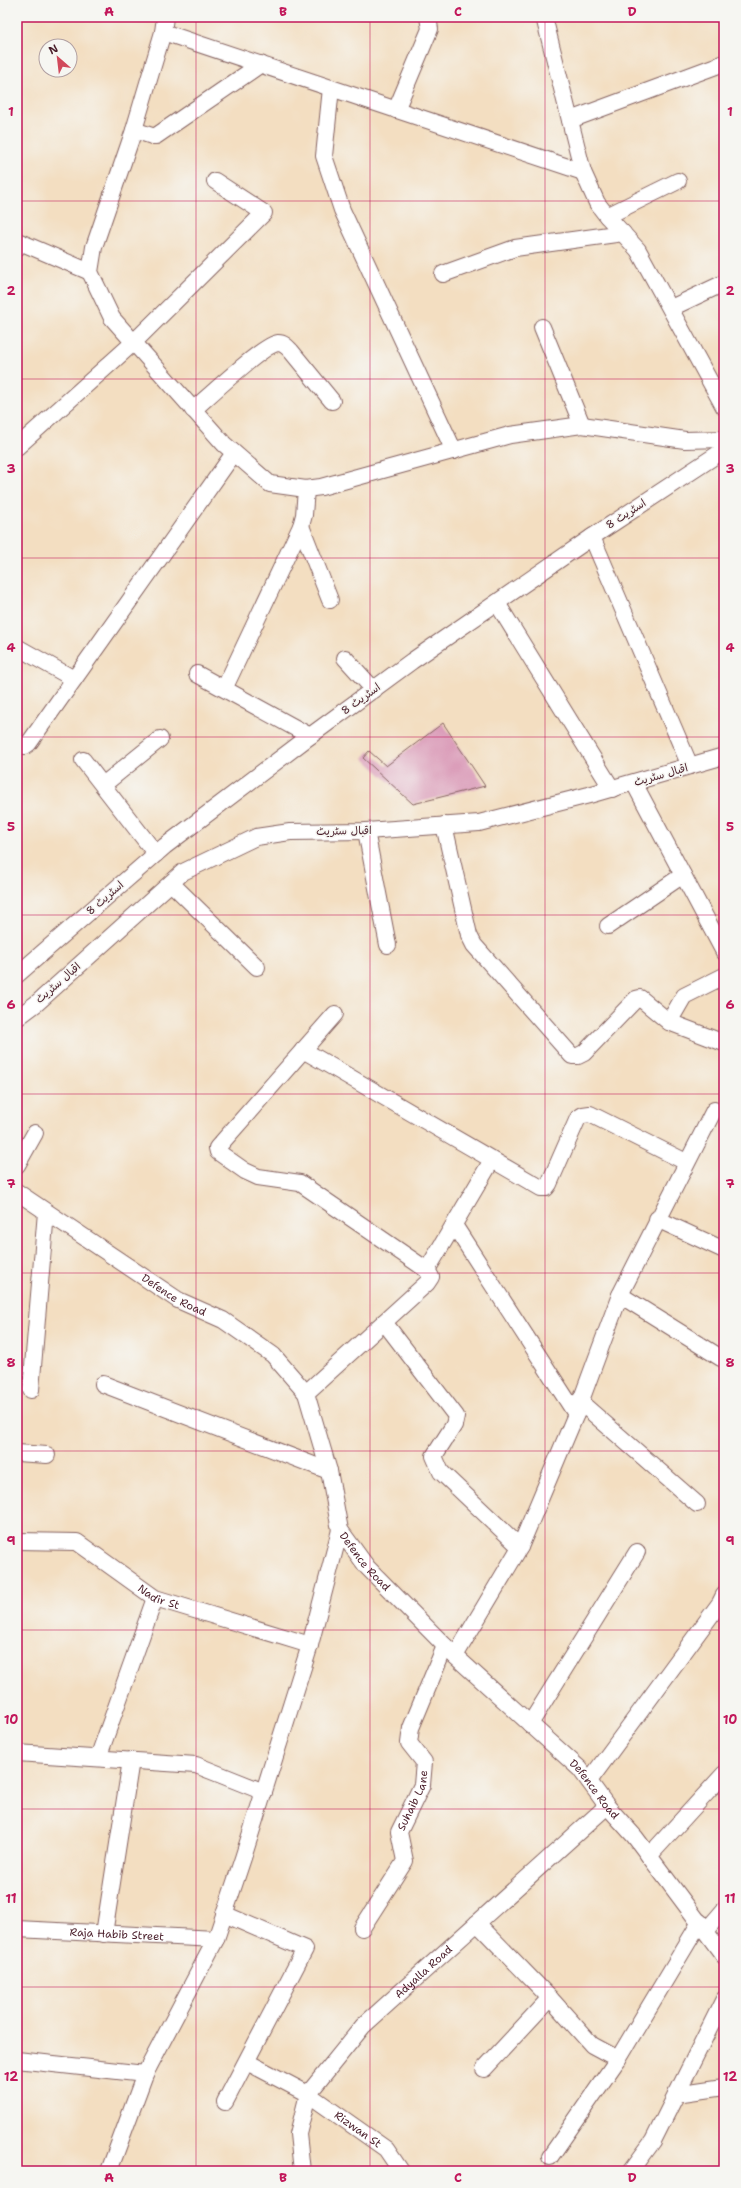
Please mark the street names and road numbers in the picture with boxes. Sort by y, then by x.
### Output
street label: اسٹریٹ 8 [603,495,649,533]
street label: اسٹریٹ 8 [338,680,384,718]
street label: اقبال سٹریٹ [632,760,690,790]
street label: اقبال سٹریٹ [316,823,372,839]
street label: اسٹریٹ 8 [83,878,127,918]
street label: اقبال سٹریٹ [32,959,84,1007]
street label: Defence Road [139,1270,209,1319]
street label: Defence Road [336,1529,394,1594]
street label: Nadir St [135,1581,182,1613]
street label: Defence Road [566,1756,623,1822]
street label: Suhaib Lane [393,1770,431,1833]
street label: Raja Habib Street [69,1924,165,1944]
street label: Adyalla Road [391,1942,455,2002]
street label: Rizwan St [331,2107,385,2151]

